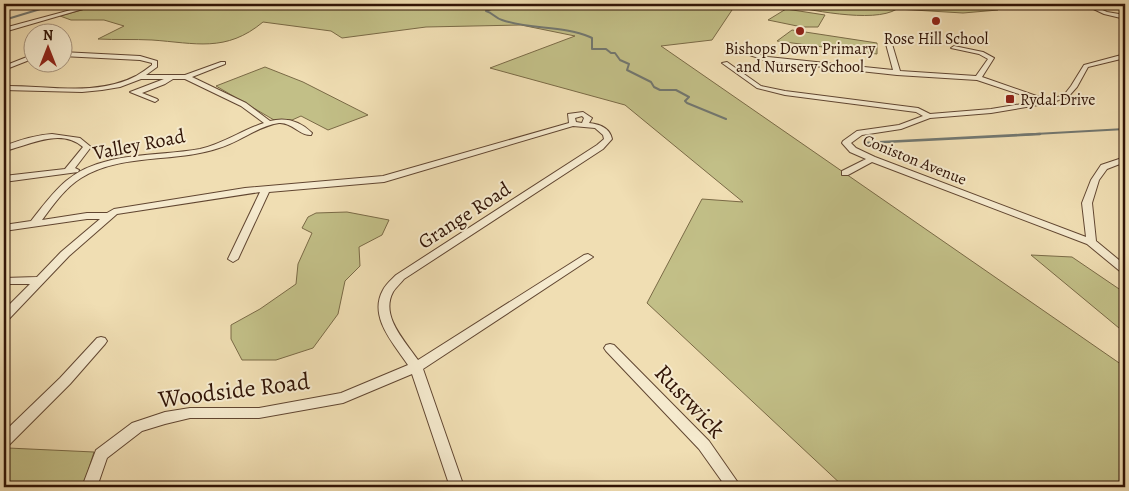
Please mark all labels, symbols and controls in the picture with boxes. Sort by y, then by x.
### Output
marker: Rose Hill School [930,15,942,27]
north arrow [22,22,72,72]
marker: Bishops Down Primary and Nursery School [794,25,806,37]
text: N [43,26,53,45]
place label: Rose Hill School [884,28,988,50]
place label: Bishops Down Primary and Nursery School [725,38,876,78]
place label: Rydal Drive [1020,89,1095,111]
marker: Rydal Drive [1004,93,1016,105]
street label: Valley Road [90,122,188,167]
street label: Coniston Avenue [859,129,970,191]
street label: Grange Road [413,175,516,255]
street label: Rustwick [648,357,733,445]
street label: Woodside Road [156,365,312,415]

